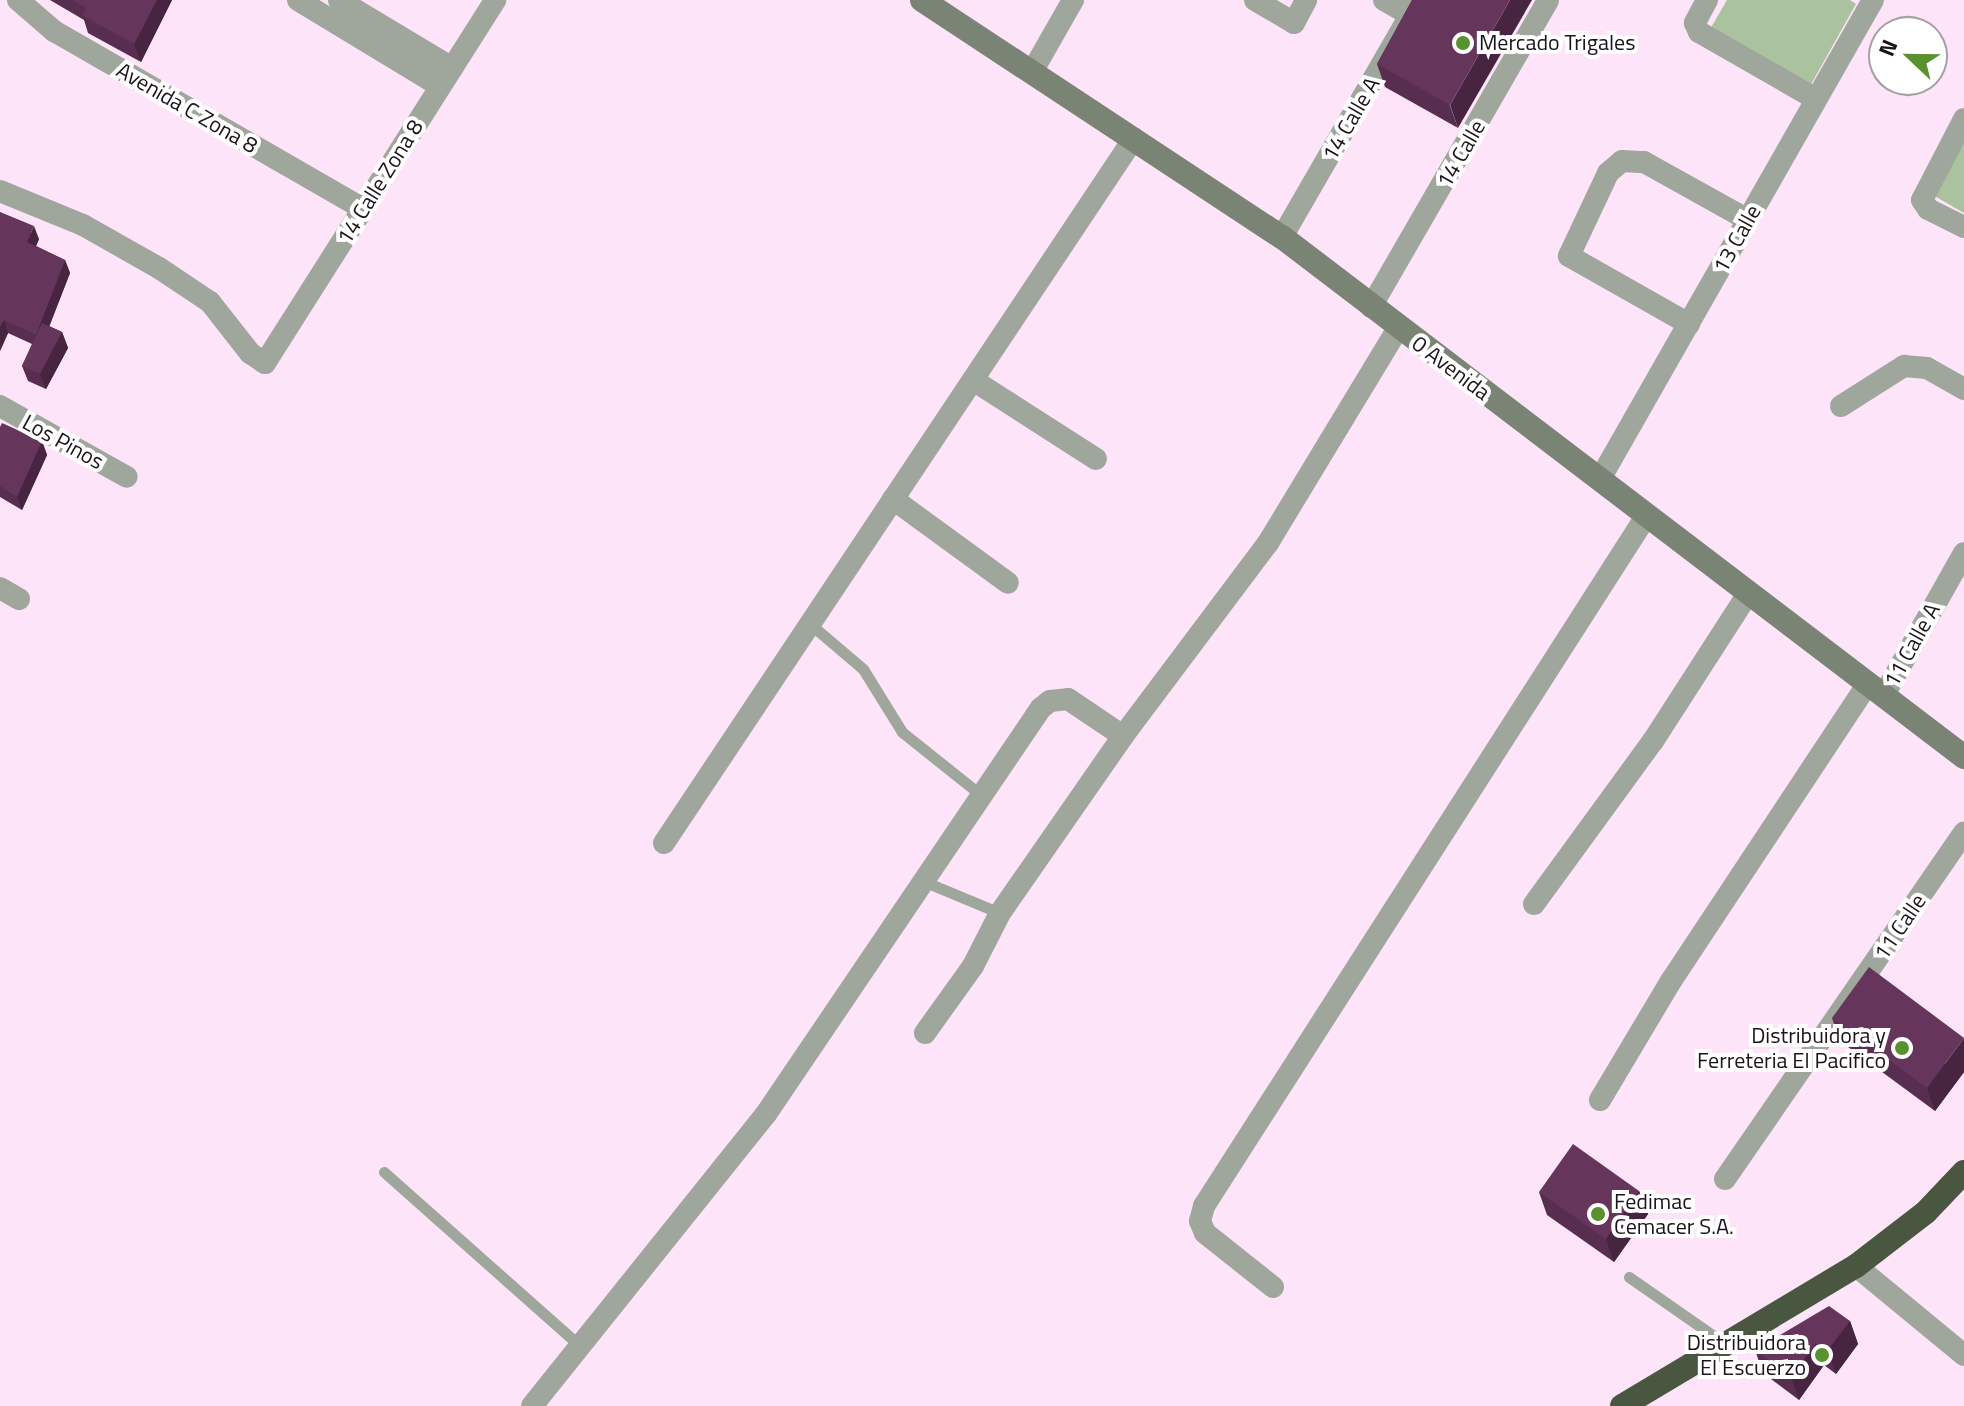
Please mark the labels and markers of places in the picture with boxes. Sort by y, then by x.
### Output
place label: Mercado Trigales [1479,30,1635,56]
marker: Mercado Trigales [1454,34,1472,52]
place label: Distribuidora y Ferreteria El Pacifico [1697,1022,1886,1074]
marker: Distribuidora y Ferreteria El Pacifico [1893,1039,1911,1057]
place label: Fedimac Cemacer S.A. [1614,1188,1734,1240]
marker: Fedimac Cemacer S.A. [1589,1205,1607,1223]
place label: Distribuidora El Escuerzo [1687,1329,1806,1380]
marker: Distribuidora El Escuerzo [1813,1346,1831,1364]

